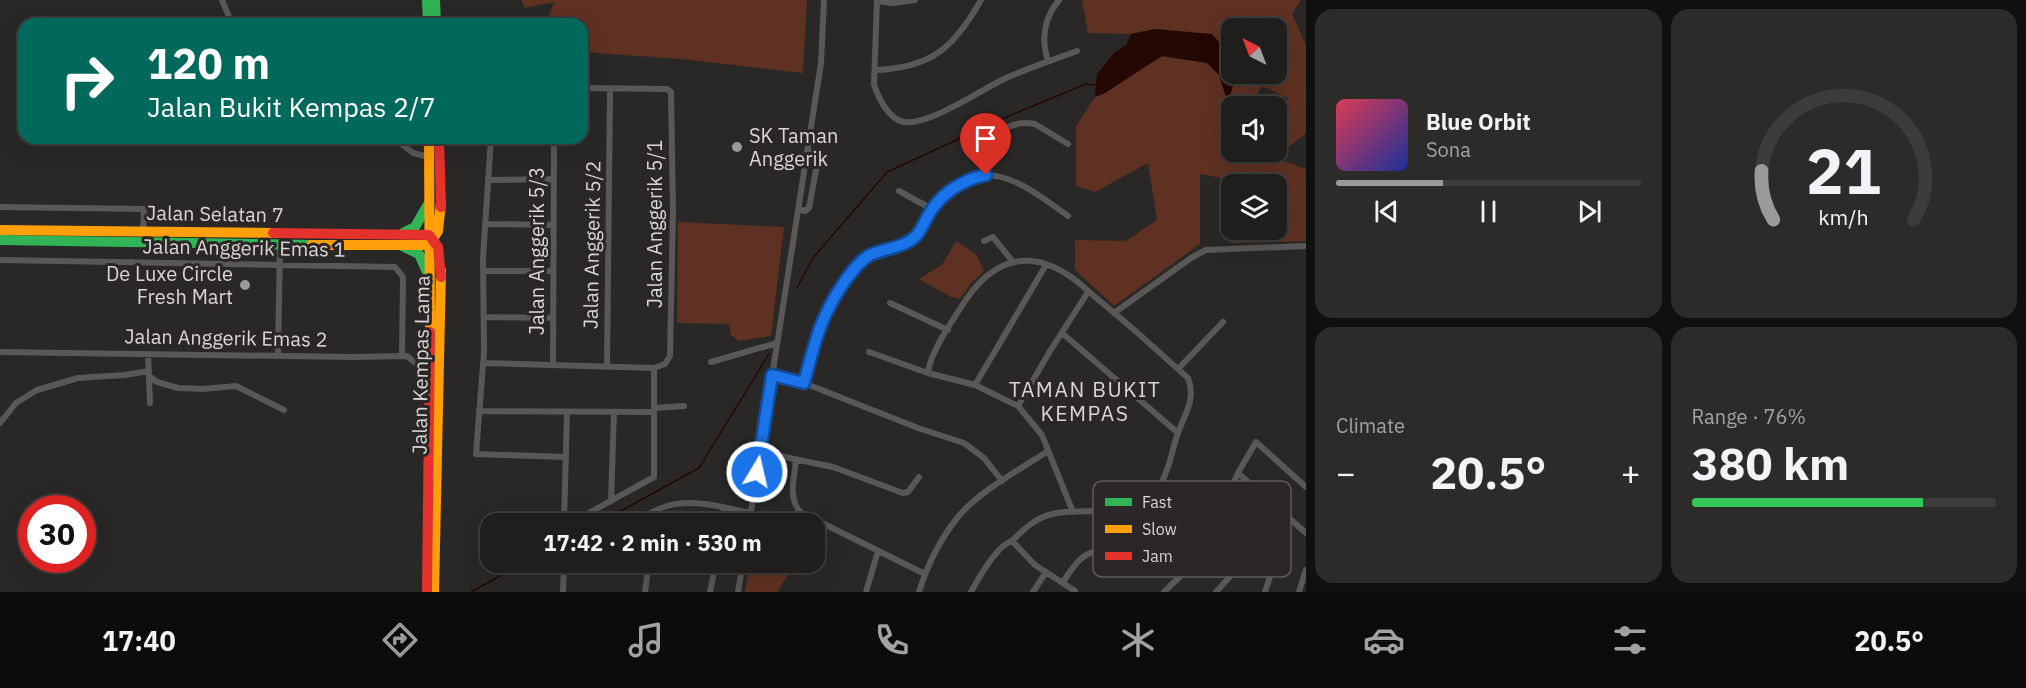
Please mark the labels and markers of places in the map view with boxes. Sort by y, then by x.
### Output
pin [960,113,1011,175]
place label: SK Taman Anggerik [749,122,838,172]
marker: SK Taman Anggerik [730,140,744,154]
place label: De Luxe Circle Fresh Mart [106,260,233,310]
marker: De Luxe Circle Fresh Mart [238,278,252,292]

